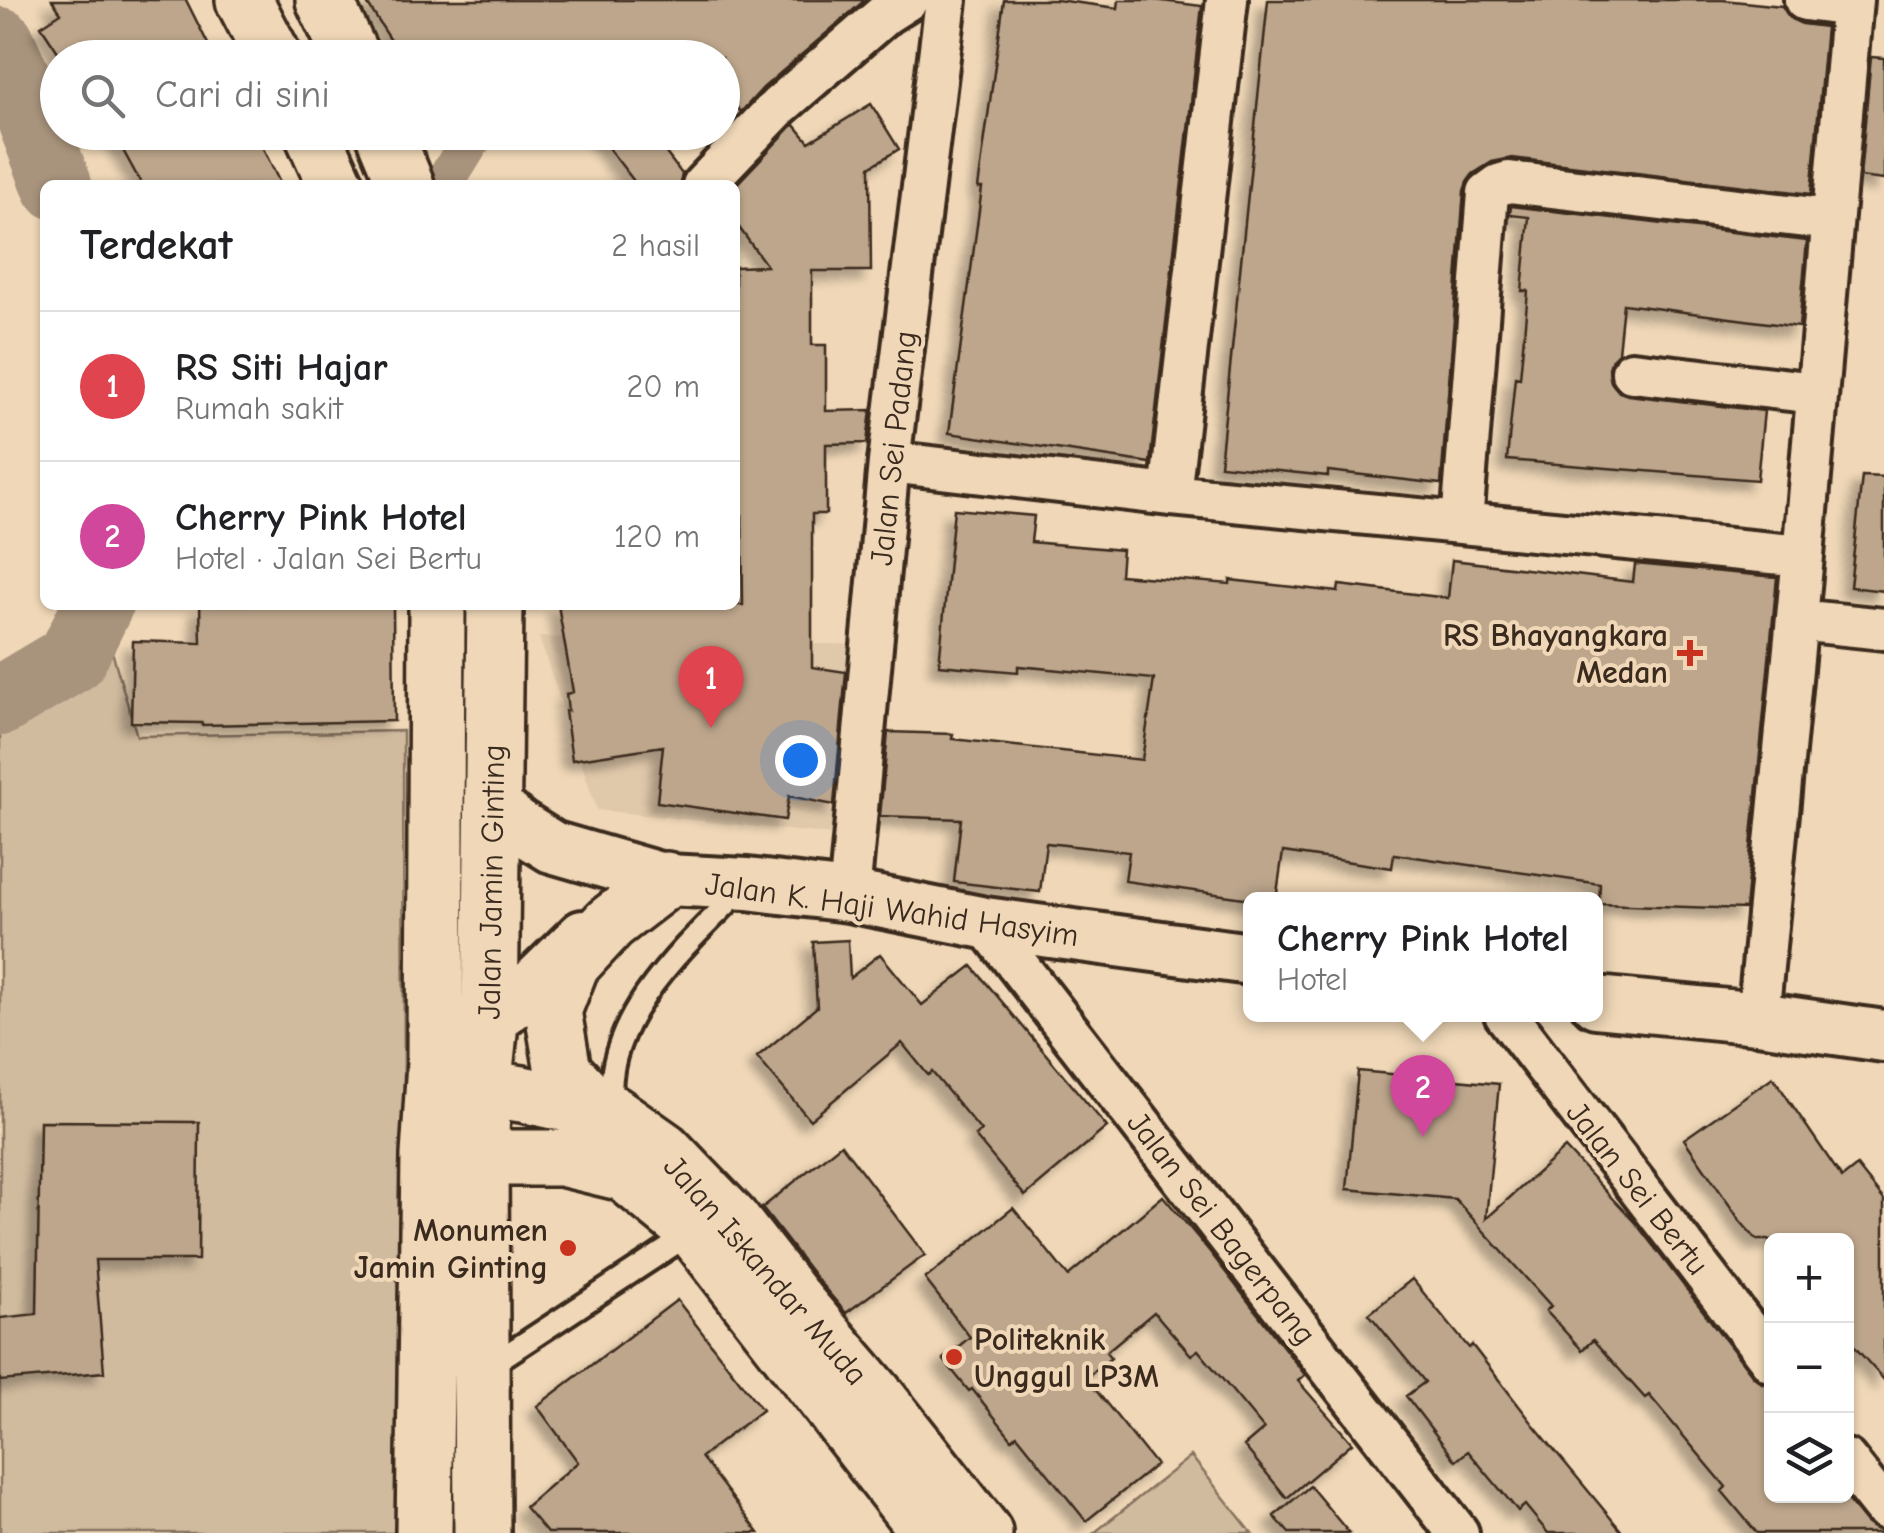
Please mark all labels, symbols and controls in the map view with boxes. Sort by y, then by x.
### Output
search box [40,40,740,150]
icon: search [75,68,130,123]
text: Cari di sini [155,73,330,117]
text: Terdekat [80,221,232,270]
text: 2 hasil [611,227,700,264]
street label: Jalan Sei Padang [863,329,924,567]
text: RS Siti Hajar [175,346,388,390]
text: 1 [106,368,119,405]
text: 20 m [627,368,700,405]
text: Rumah sakit [175,390,343,427]
text: Cherry Pink Hotel [175,496,467,540]
text: 2 [105,518,120,555]
text: 120 m [614,518,700,555]
text: Hotel · Jalan Sei Bertu [175,540,482,577]
place label: RS Bhayangkara Medan [1443,617,1668,691]
marker: RS Bhayangkara Medan [1677,640,1703,666]
pin: 1 [678,646,744,728]
your location [775,735,826,786]
street label: Jalan Jamin Ginting [471,744,512,1020]
street label: Jalan K. Haji Wahid Hasyim [703,865,1081,954]
popup [1243,892,1603,1022]
text: Cherry Pink Hotel [1277,917,1569,961]
text: Hotel [1277,961,1348,998]
pin: 2 [1390,1054,1456,1137]
street label: Jalan Sei Bertu [1559,1095,1716,1282]
street label: Jalan Sei Bagerpang [1119,1105,1324,1352]
street label: Jalan Iskandar Muda [656,1148,875,1392]
place label: Monumen Jamin Ginting [354,1212,548,1286]
map controls [1764,1233,1854,1503]
button: + [1764,1233,1854,1323]
marker: Monumen Jamin Ginting [557,1237,579,1259]
place label: Politeknik Unggul LP3M [974,1321,1159,1395]
button: − [1764,1323,1854,1413]
marker: Politeknik Unggul LP3M [943,1346,965,1368]
button: layers [1764,1413,1854,1503]

